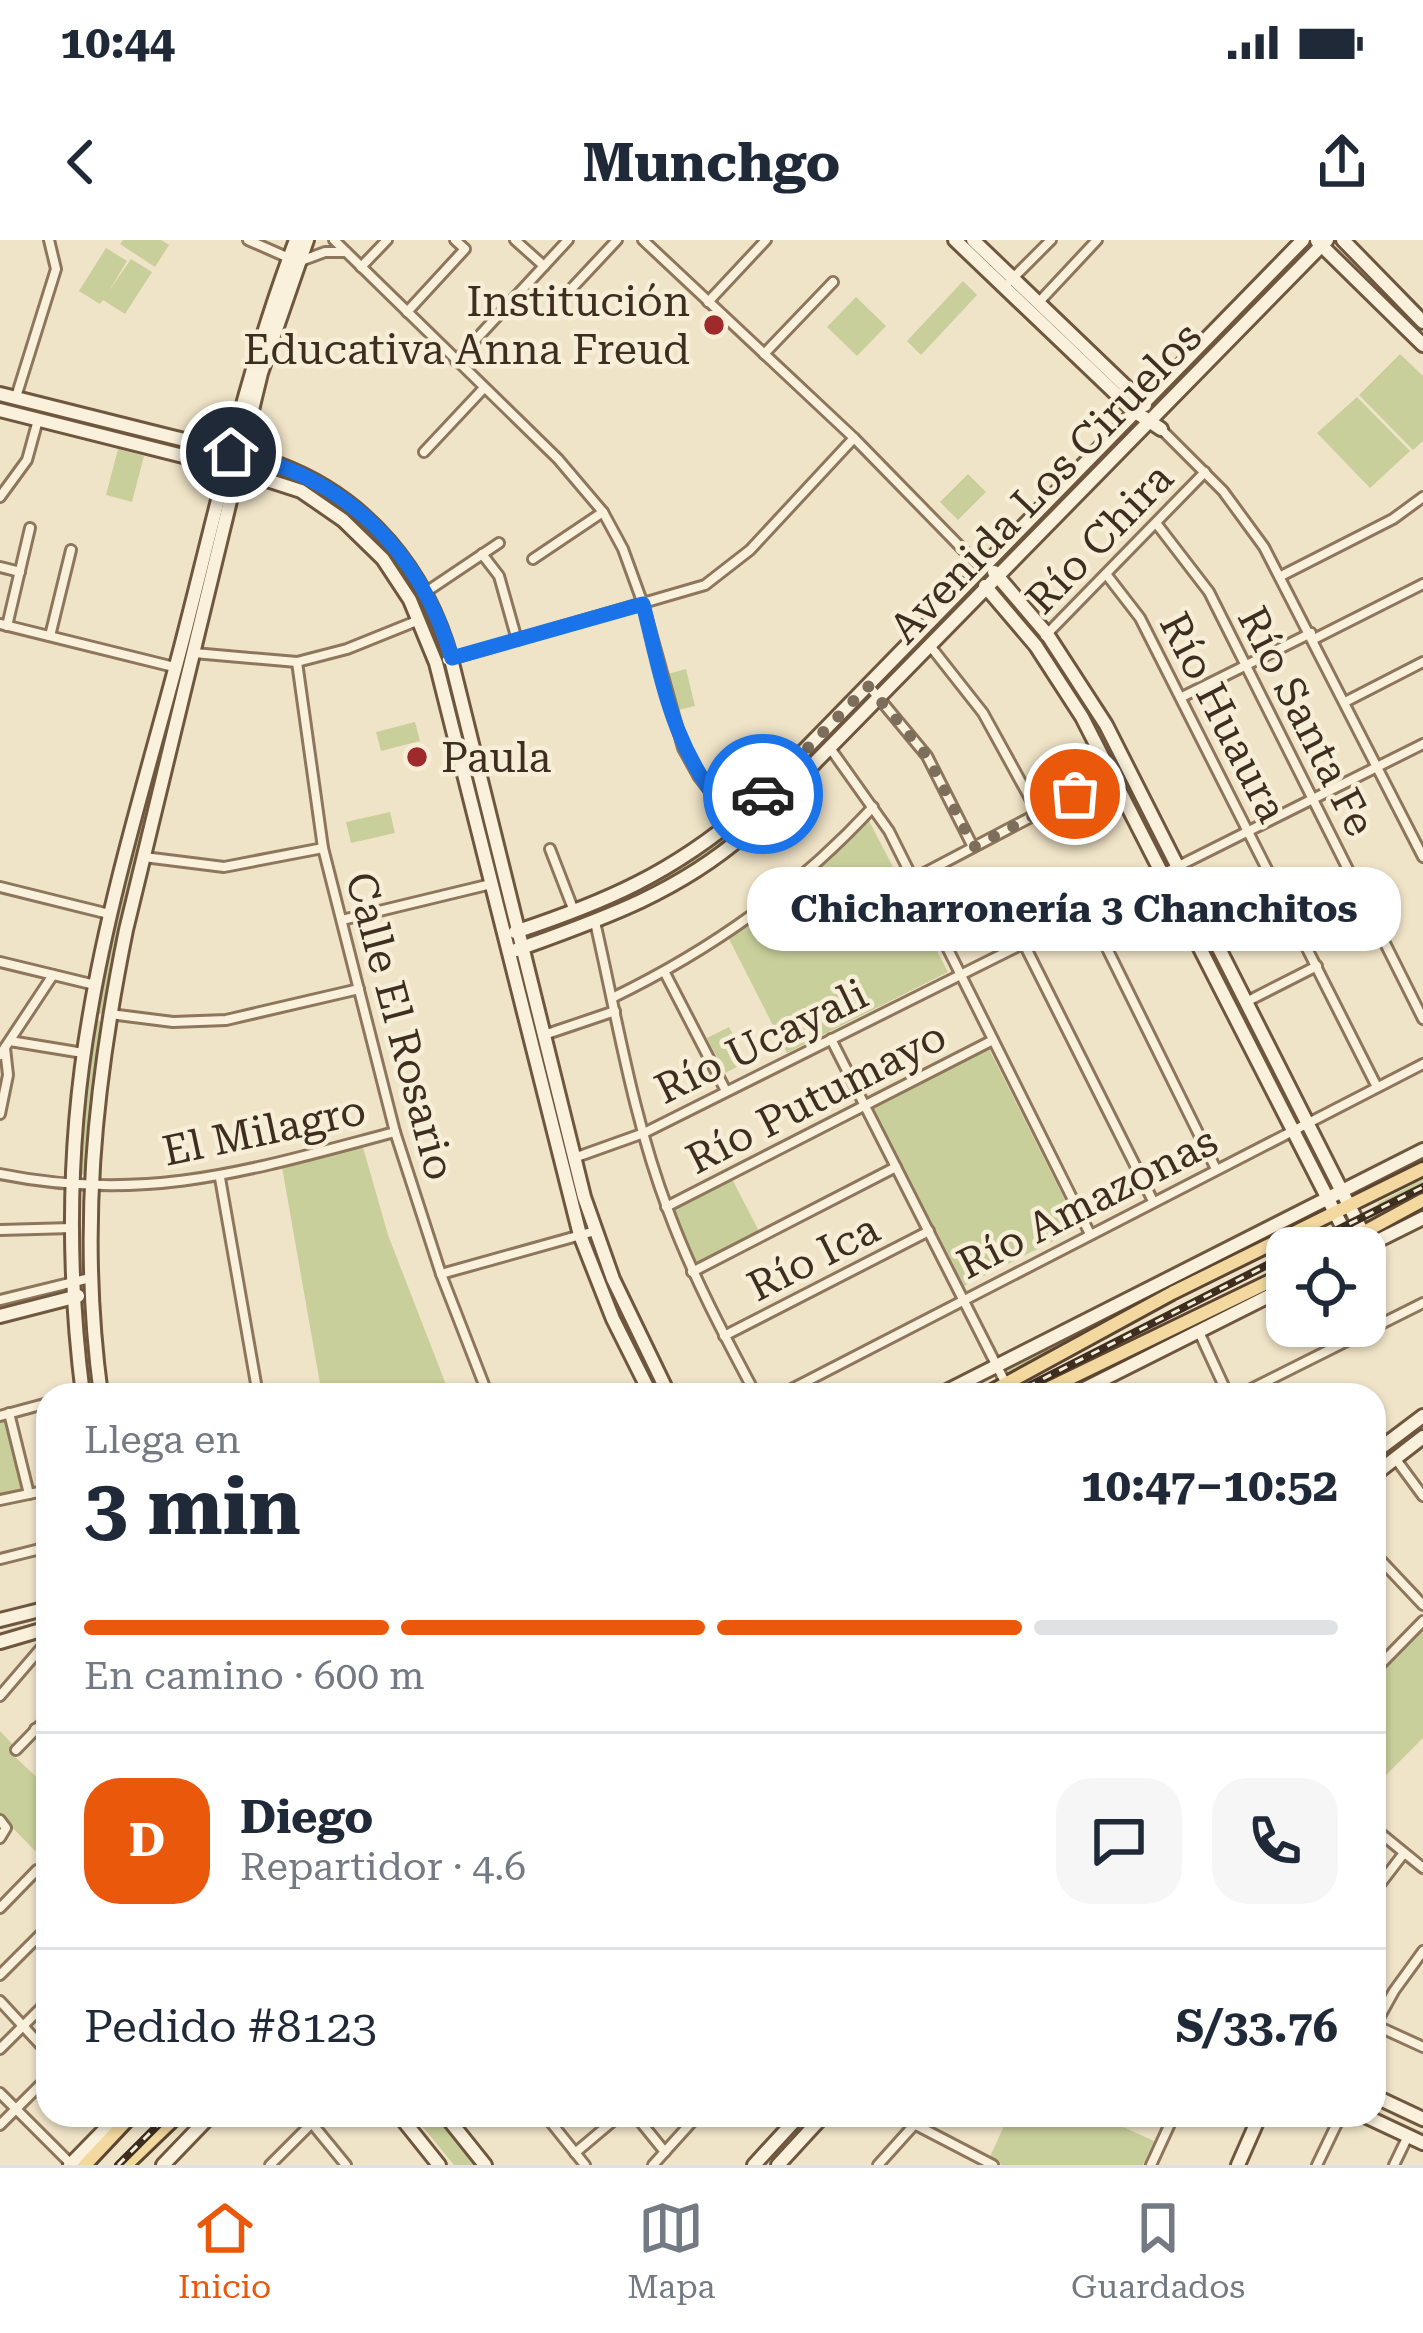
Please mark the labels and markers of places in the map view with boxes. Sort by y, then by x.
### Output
place label: Institución Educativa Anna Freud [243,277,690,374]
marker: Institución Educativa Anna Freud [701,312,727,338]
pin [180,401,282,503]
place label: Paula [441,733,552,782]
pin [1024,743,1126,845]
marker: Paula [404,744,430,770]
callout: Chicharronería 3 Chanchitos [748,866,1402,950]

